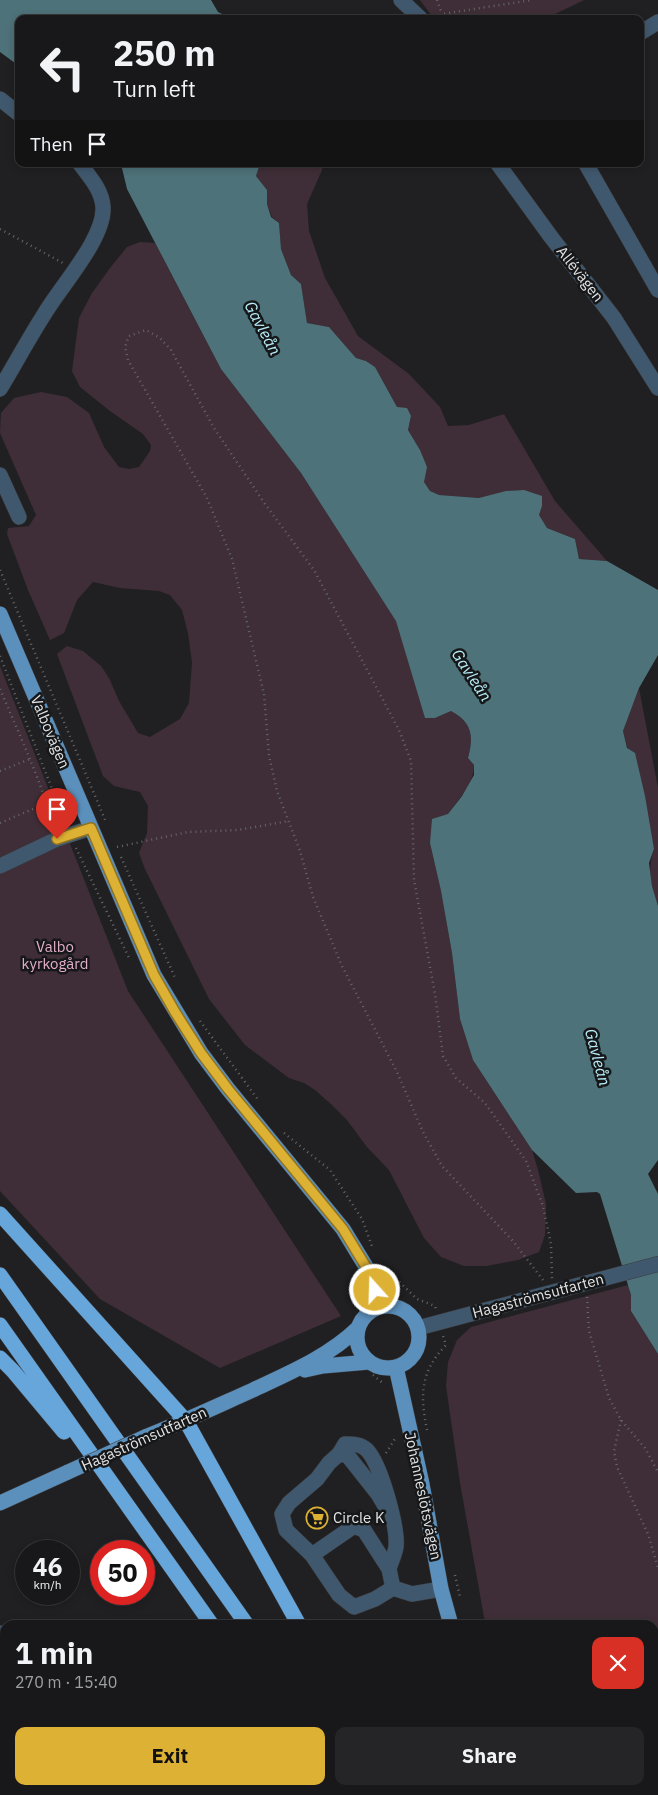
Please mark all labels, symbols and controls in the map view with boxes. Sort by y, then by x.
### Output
text: 250 m [113,30,216,76]
icon: left [30,35,95,100]
text: Turn left [113,74,196,103]
icon: arrive [83,130,111,158]
text: Then [30,132,73,156]
street label: Allévägen [553,242,608,305]
water label: Gavleån [240,298,286,358]
water label: Gavleån [448,645,496,705]
street label: Valbovägen [27,692,74,771]
pin [36,788,78,839]
icon: arrive [43,795,71,823]
park label: Valbo kyrkogård [22,937,88,973]
water label: Gavleån [581,1026,615,1088]
position arrow [348,1263,400,1315]
street label: Hagaströmsutfarten [470,1269,606,1322]
street label: Hagaströmsutfarten [78,1402,209,1475]
street label: Johanneslötsvägen [401,1430,446,1561]
supermarket icon: Circle K [305,1506,329,1530]
place label: Circle K [333,1508,385,1527]
speed limit sign: 50 [90,1540,155,1605]
text: 46 [32,1550,63,1583]
text: km/h [33,1577,62,1592]
text: 1 min [15,1633,93,1672]
button: close [592,1637,644,1689]
text: 270 m · 15:40 [15,1672,117,1692]
button: Exit [15,1727,325,1785]
button: Share [335,1727,644,1785]

